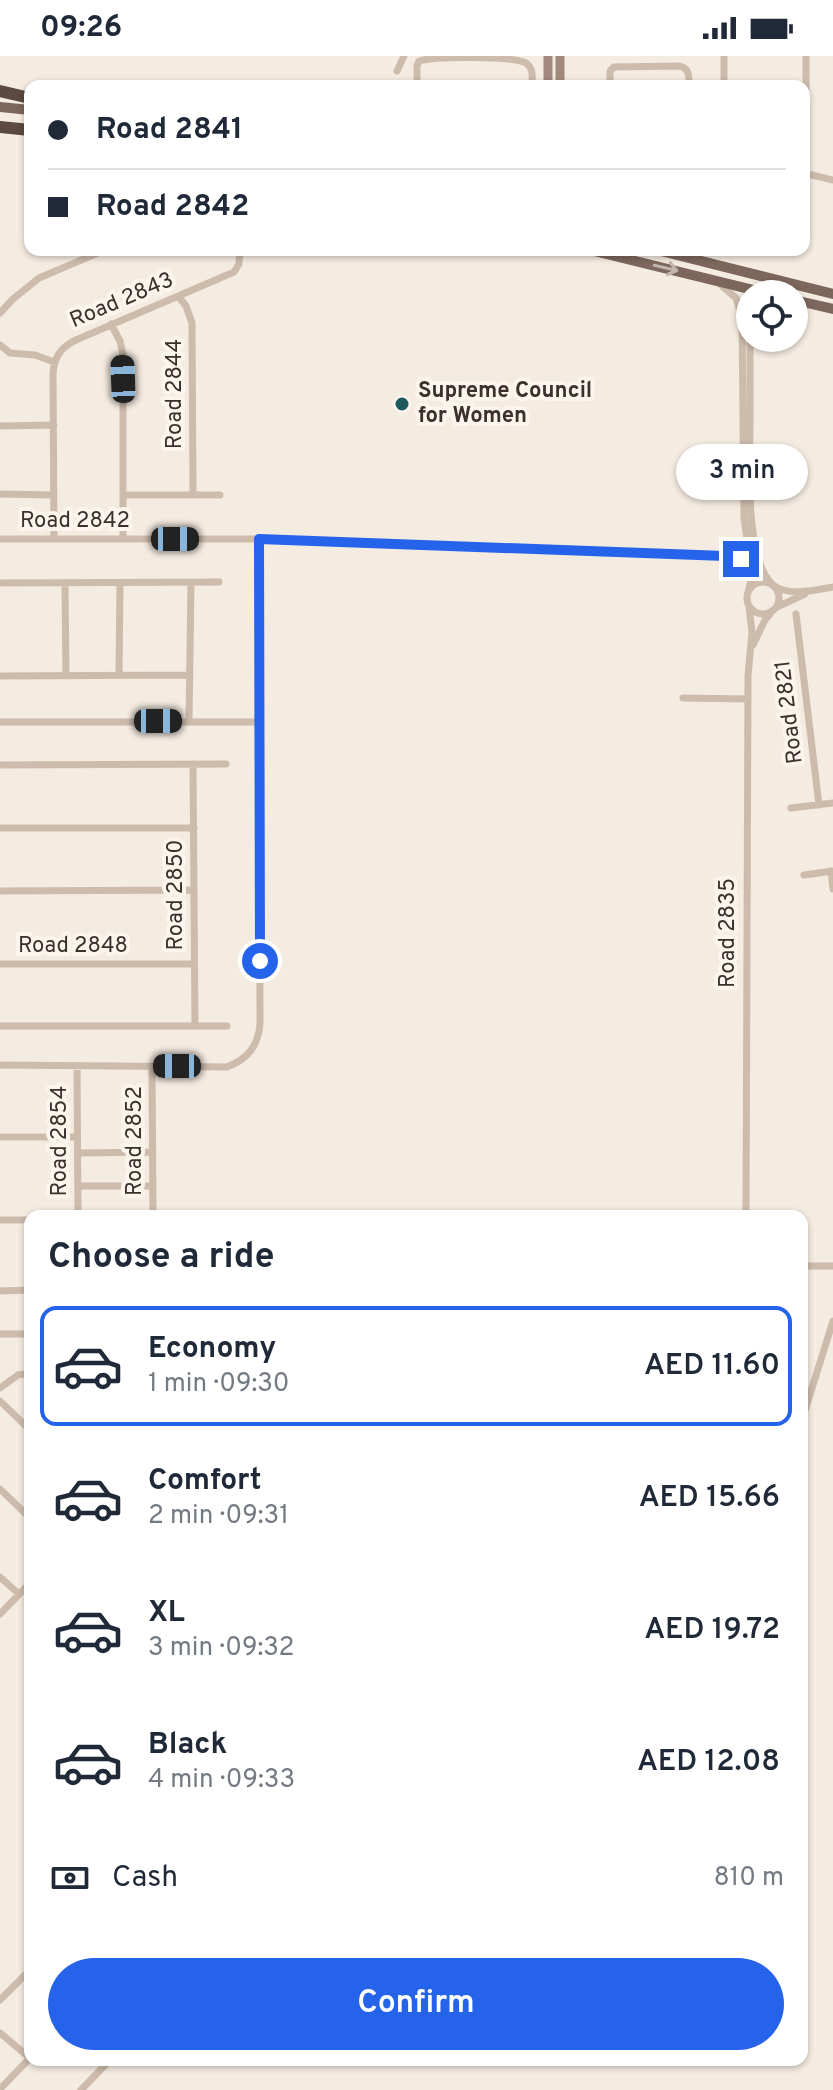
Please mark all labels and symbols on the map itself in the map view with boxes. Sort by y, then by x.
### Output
one-way arrow [653,261,678,276]
street label: Road 2843 [66,267,178,335]
street label: Road 2844 [162,339,189,449]
car [110,355,136,403]
place label: Supreme Council for Women [418,378,592,430]
marker: Supreme Council for Women [393,395,411,413]
callout: 3 min [675,443,807,499]
street label: Road 2842 [20,508,130,535]
car [151,527,199,551]
route end [723,541,759,577]
street label: Road 2821 [770,659,810,765]
car [134,709,182,733]
street label: Road 2850 [163,840,190,950]
street label: Road 2835 [715,878,742,988]
street label: Road 2848 [18,933,128,960]
route start [242,943,278,979]
car [153,1054,201,1078]
street label: Road 2854 [47,1086,74,1196]
street label: Road 2852 [122,1086,149,1196]

